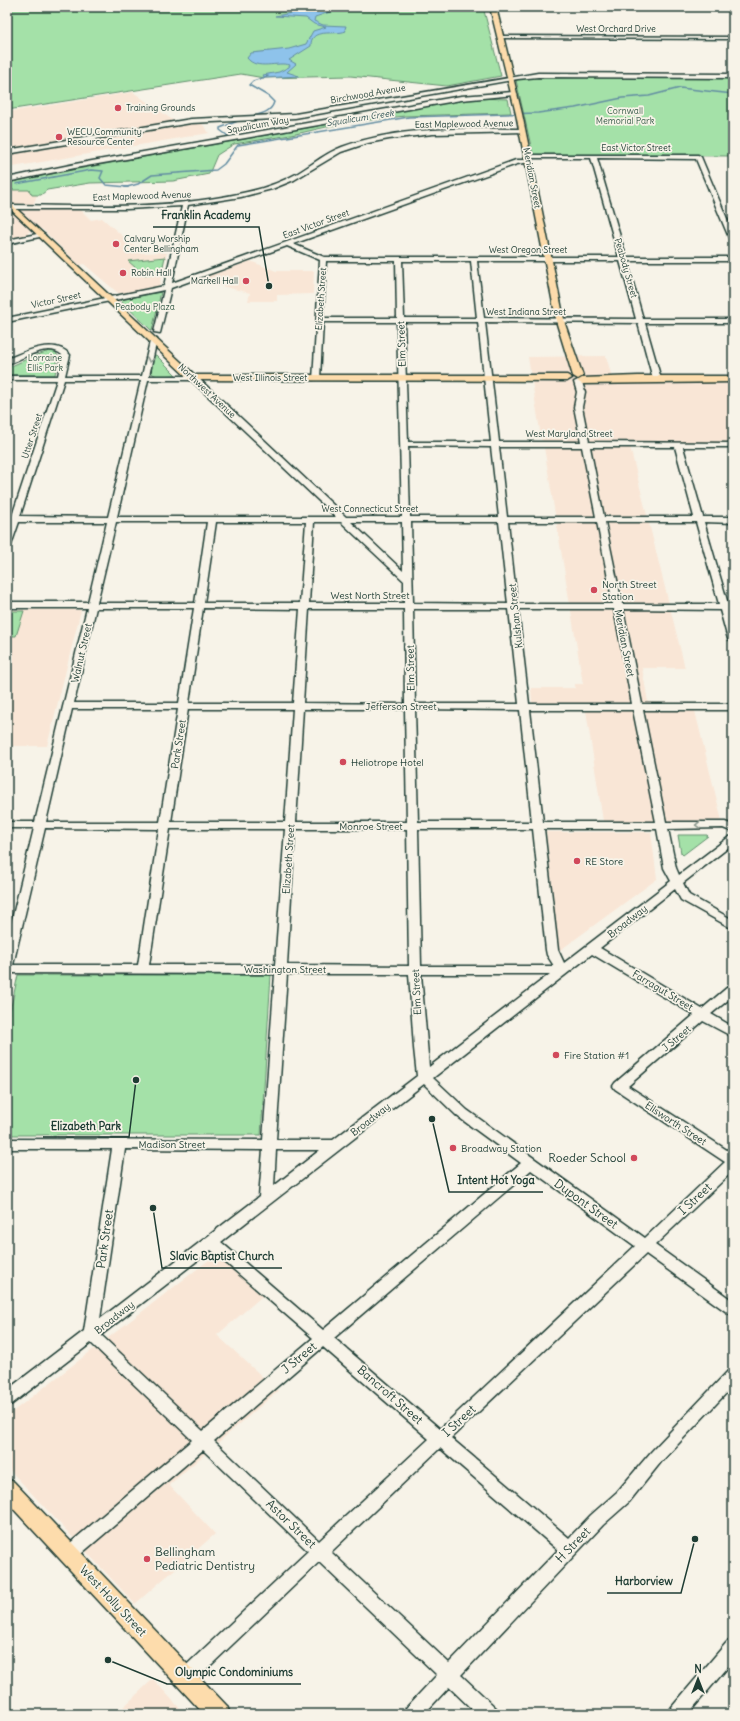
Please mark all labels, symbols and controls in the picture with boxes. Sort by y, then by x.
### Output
street label: West Orchard Drive [576,23,656,34]
street label: Birchwood Avenue [330,81,406,106]
place label: Training Grounds [126,102,195,113]
marker: Training Grounds [113,103,123,113]
park label: Cornwall Memorial Park [596,105,655,126]
water label: Squalicum Creek [326,107,396,129]
street label: Squalicum Way [226,114,290,135]
street label: East Maplewood Avenue [415,117,514,130]
place label: WECU Community Resource Center [67,126,142,147]
marker: WECU Community Resource Center [54,132,64,142]
street label: East Victor Street [601,142,671,153]
street label: Meridian Street [521,147,544,209]
street label: East Maplewood Avenue [92,188,192,203]
callout: Franklin Academy [153,204,259,227]
street label: East Victor Street [281,206,350,241]
text: Franklin Academy [161,208,251,223]
place label: Calvary Worship Center Bellingham [124,233,199,254]
street label: Peabody Street [613,237,640,299]
marker: Calvary Worship Center Bellingham [111,239,121,249]
street label: West Oregon Street [489,244,567,255]
place label: Robin Hall [131,267,172,278]
street label: Elizabeth Street [313,267,328,331]
marker: Robin Hall [118,268,128,278]
place label: Markell Hall [191,275,238,286]
marker: Markell Hall [241,276,251,286]
street label: Victor Street [30,289,82,310]
park label: Peabody Plaza [115,301,175,312]
street label: West Indiana Street [486,306,566,317]
street label: Elm Street [394,320,409,367]
park label: Lorraine Ellis Park [27,352,63,373]
one-way arrow [146,356,154,363]
street label: Northwest Avenue [176,361,238,420]
street label: West Illinois Street [233,372,307,383]
street label: Utter Street [19,412,44,460]
street label: West Maryland Street [526,428,612,439]
street label: West Connecticut Street [322,503,418,514]
place label: North Street Station [602,578,657,603]
street label: Kulshan Street [506,582,525,649]
marker: North Street Station [589,585,599,595]
street label: West North Street [330,589,410,602]
street label: Meridian Street [612,608,638,679]
street label: Walnut Street [68,621,95,684]
street label: Elm Street [404,644,417,691]
street label: Jefferson Street [365,700,437,713]
street label: Park Street [168,718,189,770]
place label: Heliotrope Hotel [351,756,424,769]
marker: Heliotrope Hotel [338,757,348,767]
street label: Monroe Street [339,820,403,833]
one-way arrow [695,821,701,829]
street label: Elizabeth Street [280,823,297,894]
place label: RE Store [585,855,623,868]
marker: RE Store [572,856,582,866]
street label: Broadway [605,902,650,941]
street label: Washington Street [244,963,327,976]
street label: Farragut Street [630,967,696,1014]
street label: Elm Street [409,968,424,1015]
street label: J Street [659,1022,694,1054]
place label: Fire Station #1 [564,1049,629,1062]
marker: Fire Station #1 [551,1050,561,1060]
street label: Ellsworth Street [643,1099,709,1148]
street label: Broadway [348,1100,393,1139]
callout: Elizabeth Park [43,1114,129,1137]
text: Elizabeth Park [51,1119,122,1133]
street label: Madison Street [139,1138,206,1151]
place label: Broadway Station [461,1142,542,1155]
marker: Broadway Station [448,1143,458,1153]
place label: Roeder School [548,1150,626,1165]
marker: Roeder School [629,1153,639,1163]
callout: Intent Hot Yoga [449,1169,543,1192]
text: Intent Hot Yoga [457,1173,535,1188]
street label: Dupont Street [552,1176,621,1232]
street label: I Street [675,1179,714,1218]
street label: Park Street [93,1208,116,1270]
callout: Slavic Baptist Church [162,1245,282,1268]
text: Slavic Baptist Church [170,1249,275,1264]
street label: Broadway [92,1298,137,1337]
street label: J Street [278,1339,319,1377]
street label: Bancroft Street [354,1362,426,1427]
street label: I Street [439,1401,478,1440]
street label: Astor Street [263,1496,319,1551]
street label: H Street [552,1524,593,1566]
place label: Bellingham Pediatric Dentistry [155,1544,255,1573]
marker: Bellingham Pediatric Dentistry [142,1554,152,1564]
street label: West Holly Street [77,1562,150,1639]
callout: Harborview [607,1570,681,1593]
text: Harborview [615,1574,673,1588]
north arrow [678,1659,718,1699]
callout: Olympic Condominiums [167,1661,301,1684]
text: N [694,1662,702,1676]
text: Olympic Condominiums [175,1665,293,1680]

